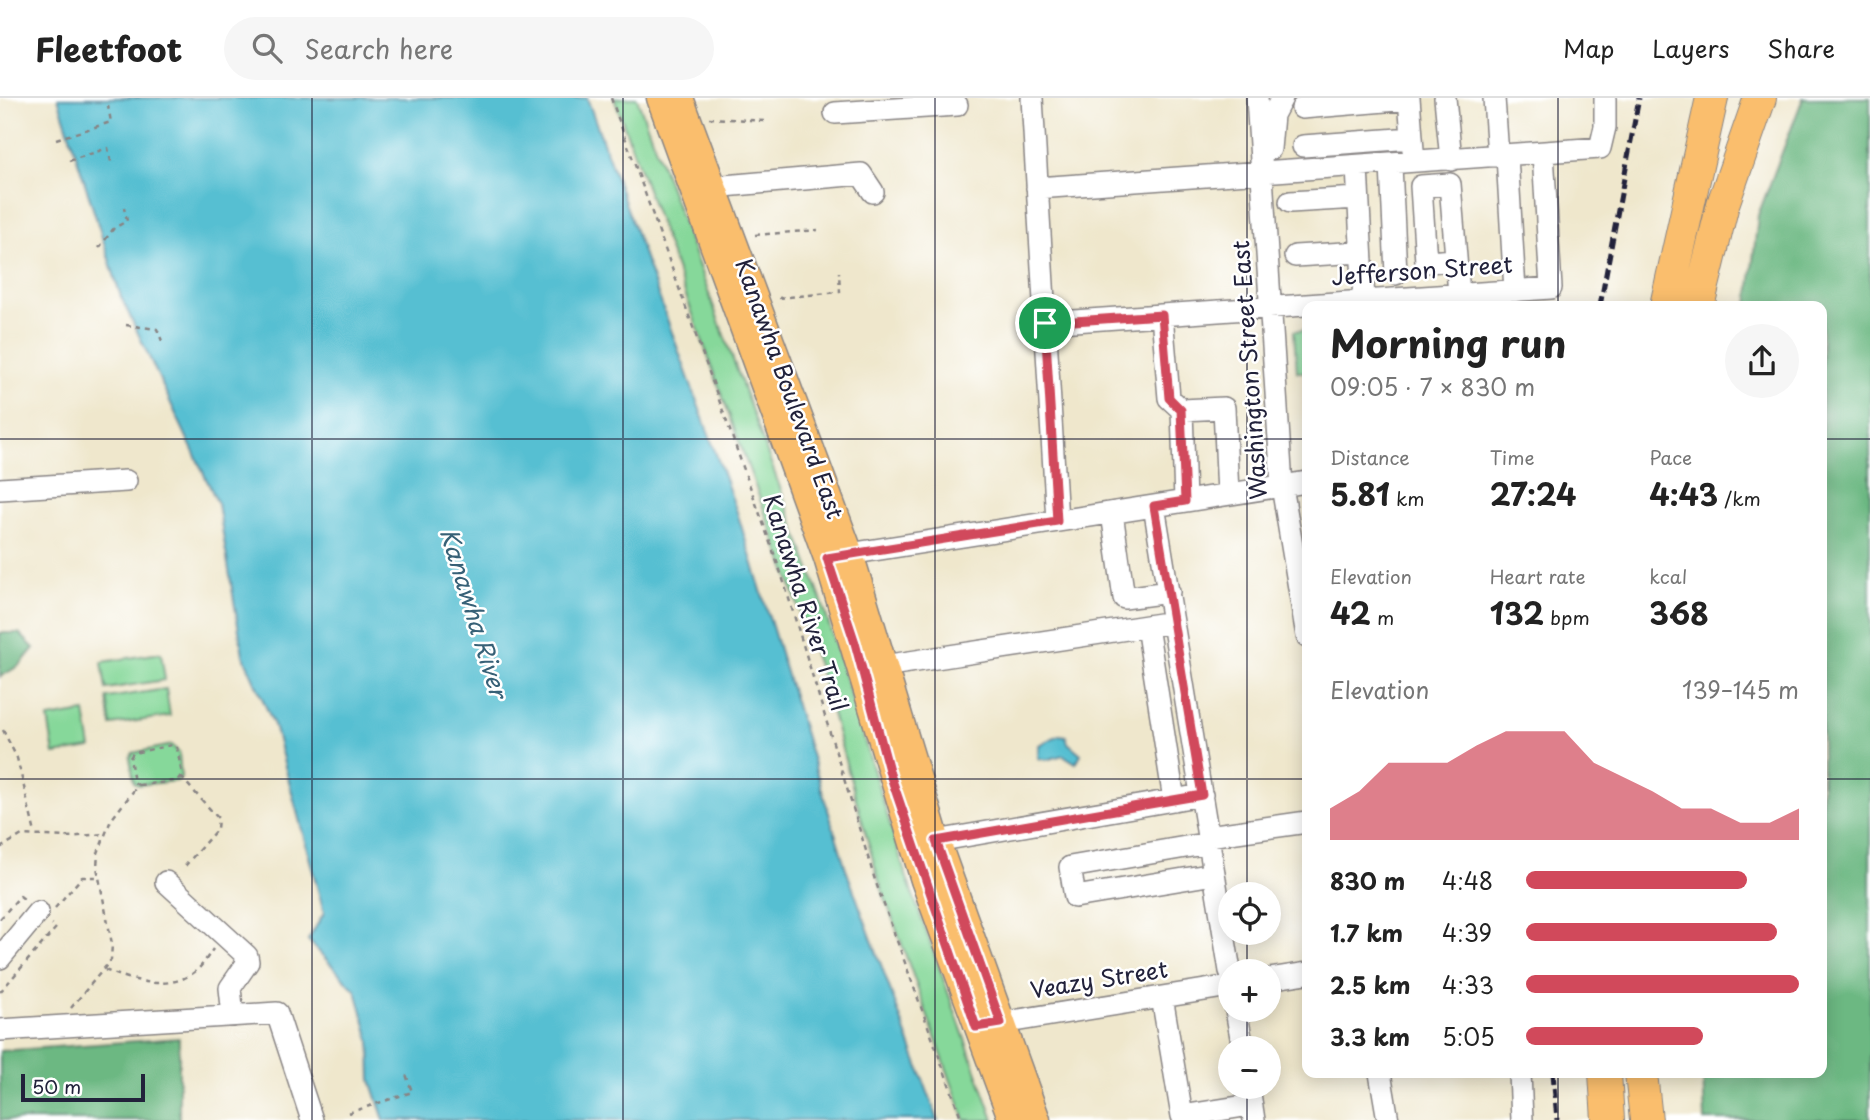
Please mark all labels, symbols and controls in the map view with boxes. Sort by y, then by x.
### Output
search box [224,17,714,80]
text: Fleetfoot [35,23,182,73]
icon: search [248,29,286,67]
text: Search here [304,29,453,68]
text: Map [1563,30,1614,66]
text: Layers [1652,30,1729,66]
text: Share [1767,30,1835,66]
street label: Washington Street East [1222,239,1275,501]
street label: Jefferson Street [1330,246,1514,293]
street label: Kanawha Boulevard East [727,253,854,524]
pin [1015,293,1075,353]
icon: arrive [1026,304,1064,342]
text: Morning run [1330,314,1566,371]
button: share [1725,324,1799,398]
text: 09:05 · 7 × 830 m [1330,369,1535,404]
text: Distance [1330,443,1410,471]
text: Time [1490,443,1535,471]
text: Pace [1649,443,1692,471]
text: 5.81 [1330,471,1390,516]
text: 27:24 [1490,471,1576,516]
text: 4:43 [1649,471,1718,516]
text: km [1390,484,1425,512]
text: /km [1718,484,1761,512]
street label: Kanawha River Trail [755,489,858,716]
water label: Kanawha River [432,523,519,705]
text: Elevation [1330,562,1412,590]
text: Heart rate [1490,562,1586,590]
text: kcal [1649,562,1687,590]
text: 42 [1330,590,1371,635]
text: 132 [1490,590,1544,635]
text: 368 [1649,590,1709,635]
text: m [1371,603,1394,631]
text: bpm [1544,603,1590,631]
text: Elevation [1330,672,1429,707]
text: 139–145 m [1682,672,1799,707]
text: 830 m [1330,863,1405,898]
text: 4:48 [1442,863,1493,898]
map controls [1218,882,1281,1099]
button: locate [1218,882,1281,945]
text: 1.7 km [1330,915,1403,950]
text: 4:39 [1442,915,1492,950]
street label: Veazy Street [1028,950,1170,1007]
button: + [1218,959,1281,1022]
text: 2.5 km [1330,967,1410,1002]
text: 4:33 [1442,967,1494,1002]
text: 3.3 km [1330,1019,1410,1054]
text: 5:05 [1442,1019,1495,1054]
button: − [1218,1036,1281,1099]
scale bar [21,1071,145,1103]
text: 50 m [32,1072,81,1100]

